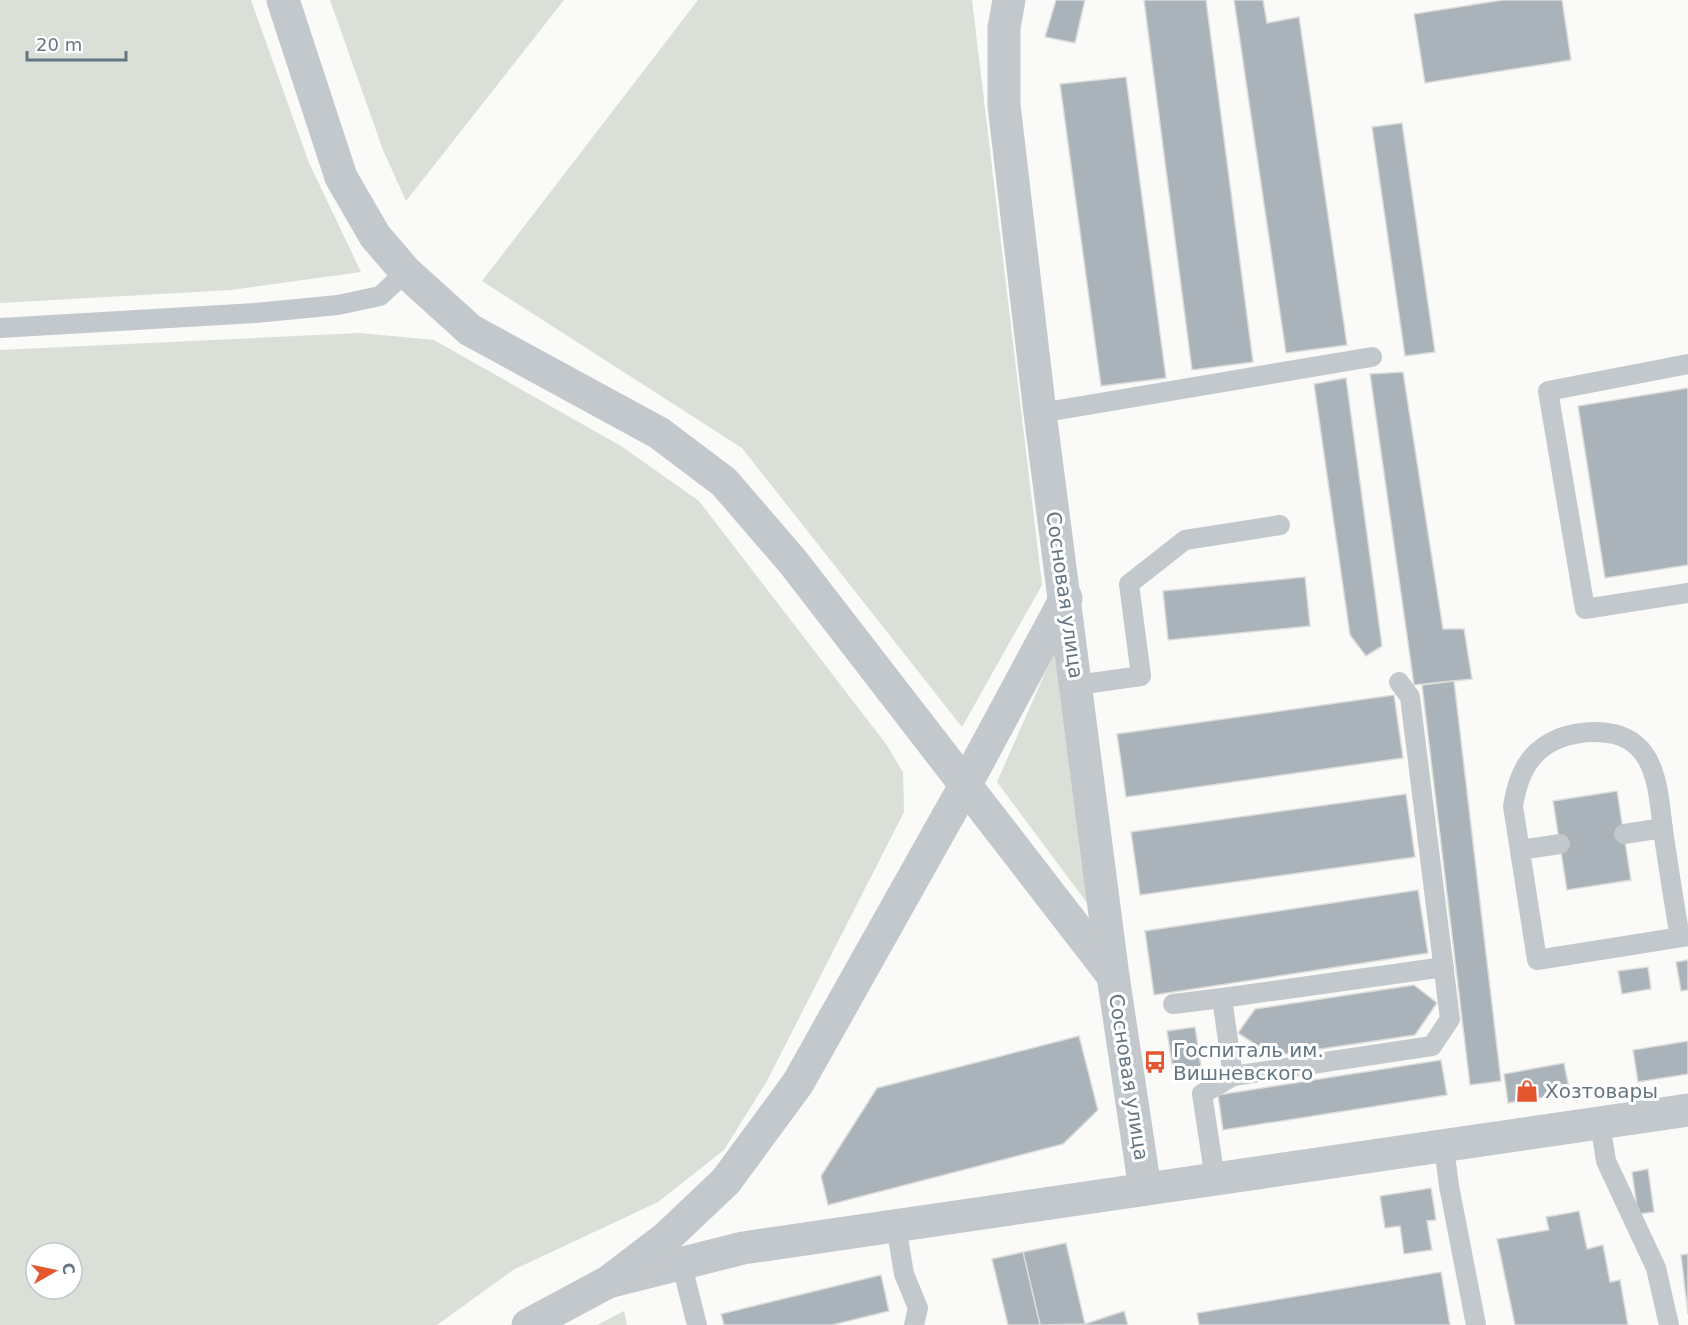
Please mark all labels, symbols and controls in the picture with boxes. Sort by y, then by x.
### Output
scale bar [27,24,126,62]
text: 20 m [36,34,82,55]
street label: Сосновая улица [1041,510,1089,680]
street label: Сосновая улица [1104,992,1154,1162]
place label: Госпиталь им. Вишневского [1173,1038,1324,1085]
bus stop icon: Госпиталь им. Вишневского [1142,1049,1168,1075]
shop icon: Хозтовары [1514,1078,1540,1104]
place label: Хозтовары [1545,1079,1658,1103]
north arrow [24,1241,84,1301]
text: С [58,1261,79,1276]

